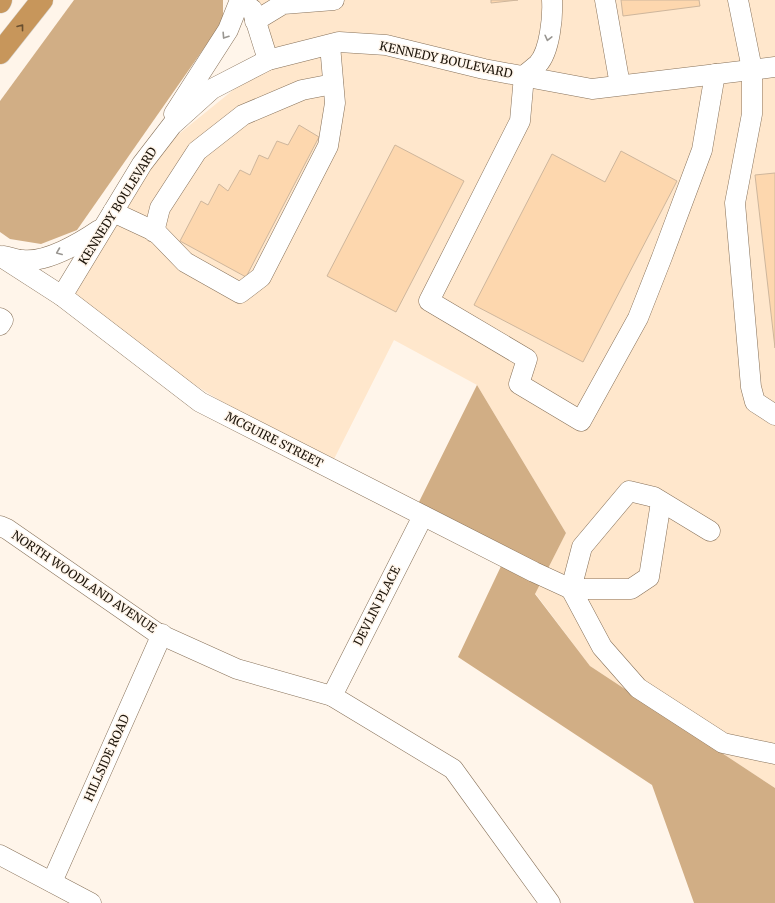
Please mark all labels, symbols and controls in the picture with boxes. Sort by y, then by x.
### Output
one-way arrow [16,24,23,31]
one-way arrow [222,32,229,39]
one-way arrow [544,35,553,42]
street label: KENNEDY BOULEVARD [378,38,514,81]
street label: KENNEDY BOULEVARD [75,144,160,267]
one-way arrow [56,247,63,255]
street label: MCGUIRE STREET [223,408,326,471]
street label: NORTH WOODLAND AVENUE [9,527,160,636]
street label: DEVLIN PLACE [350,563,403,648]
street label: HILLSIDE ROAD [81,712,132,804]

